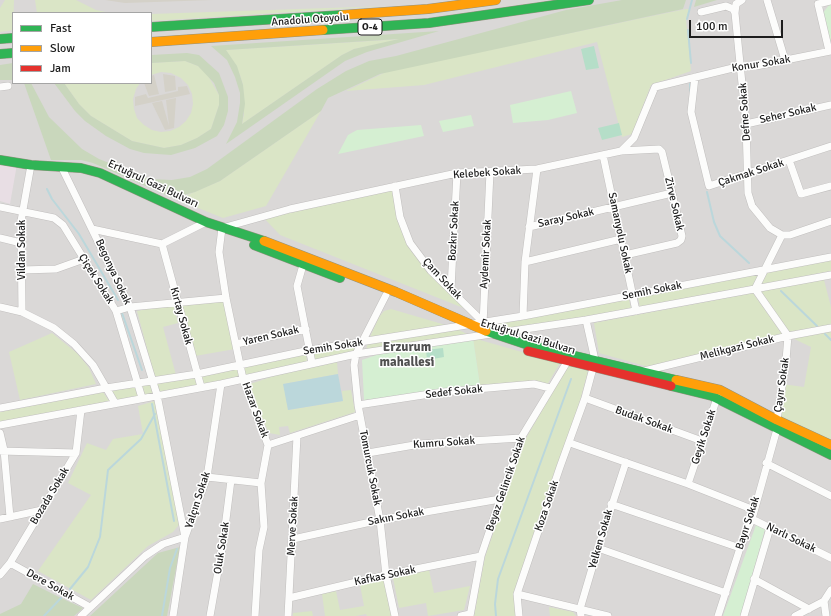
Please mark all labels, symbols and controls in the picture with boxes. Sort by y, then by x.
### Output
street label: Anadolu Otoyolu [271,11,349,29]
legend [12,12,152,84]
scale bar [691,12,785,38]
road number: O-4 [358,19,382,35]
text: 100 m [696,19,728,34]
text: Fast [50,21,71,36]
text: Slow [50,41,75,56]
street label: Konur Sokak [731,53,791,75]
text: Jam [50,61,71,76]
street label: Defne Sokak [736,82,754,142]
street label: Seher Sokak [758,101,818,127]
street label: Çakmak Sokak [716,156,786,190]
street label: Ertuğrul Gazi Bulvarı [106,157,200,211]
street label: Kelebek Sokak [453,164,521,182]
street label: Zirve Sokak [661,176,687,232]
street label: Samanyolu Sokak [605,191,635,275]
street label: Bozkır Sokak [446,200,462,262]
street label: Saray Sokak [537,205,595,231]
street label: Aydemir Sokak [478,219,494,289]
street label: Vildan Sokak [15,220,29,280]
street label: Begonya Sokak [92,237,134,307]
street label: Çiçek Sokak [75,251,117,307]
street label: Çam Sokak [420,256,464,302]
street label: Semih Sokak [621,279,683,303]
street label: Kırtay Sokak [167,286,195,346]
street label: Ertuğrul Gazi Bulvarı [479,316,577,358]
street label: Yaren Sokak [242,323,300,349]
street label: Melikgazi Sokak [699,332,775,364]
street label: Semih Sokak [302,336,364,358]
district label: Erzurum mahallesi [380,340,434,371]
street label: Çayır Sokak [772,357,792,413]
street label: Hazar Sokak [239,380,271,440]
street label: Sedef Sokak [425,382,483,402]
street label: Budak Sokak [613,403,675,437]
street label: Geyik Sokak [689,408,719,466]
street label: Tomurcuk Sokak [356,429,384,507]
street label: Kumru Sokak [413,434,475,452]
street label: Beyaz Gelincik Sokak [484,435,528,533]
street label: Bozada Sokak [28,465,72,527]
street label: Yalçın Sokak [183,470,213,530]
street label: Koza Sokak [532,479,562,533]
street label: Bayır Sokak [733,495,763,551]
street label: Merve Sokak [285,496,301,556]
street label: Sakın Sokak [367,505,425,529]
street label: Yelken Sokak [586,508,616,570]
street label: Narlı Sokak [764,520,818,556]
street label: Oluk Sokak [211,521,233,575]
street label: Kafkas Sokak [353,563,417,589]
street label: Dere Sokak [24,566,76,604]

